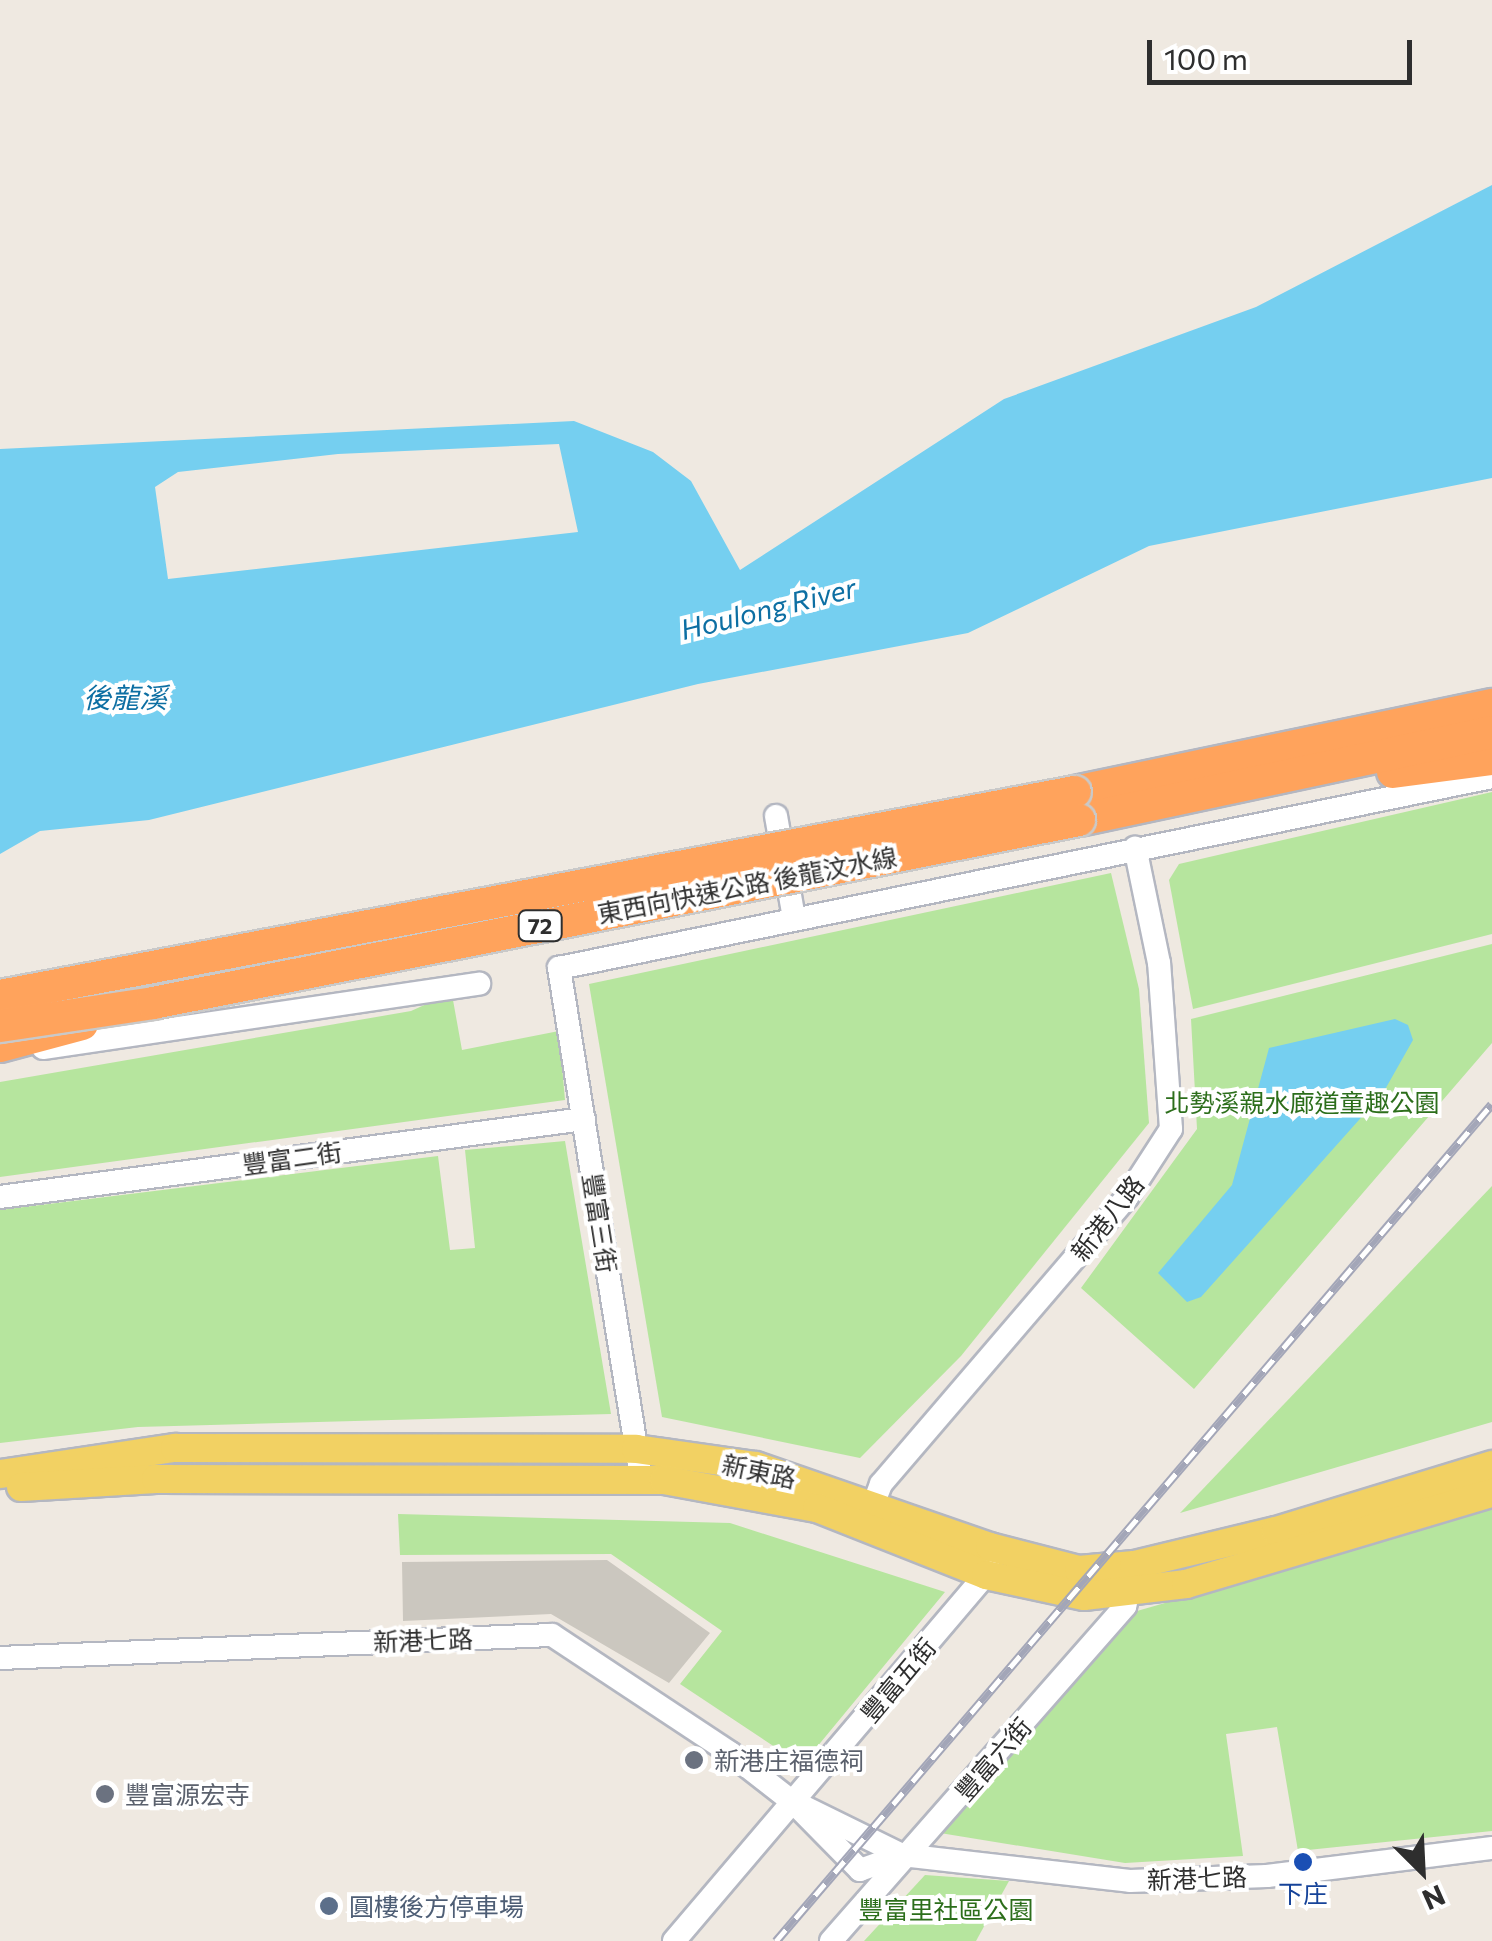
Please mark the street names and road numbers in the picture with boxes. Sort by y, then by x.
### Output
street label: 東西向快速公路 後龍汶水線 [595,841,899,929]
road number: 72 [518,909,562,943]
street label: 豐富二街 [240,1136,344,1180]
street label: 新港八路 [1064,1169,1150,1267]
street label: 豐富三街 [577,1171,623,1275]
street label: 新東路 [719,1449,799,1493]
street label: 新港七路 [373,1623,473,1657]
street label: 豐富五街 [854,1632,942,1728]
street label: 豐富六街 [949,1711,1037,1807]
street label: 新港七路 [1147,1861,1247,1895]

